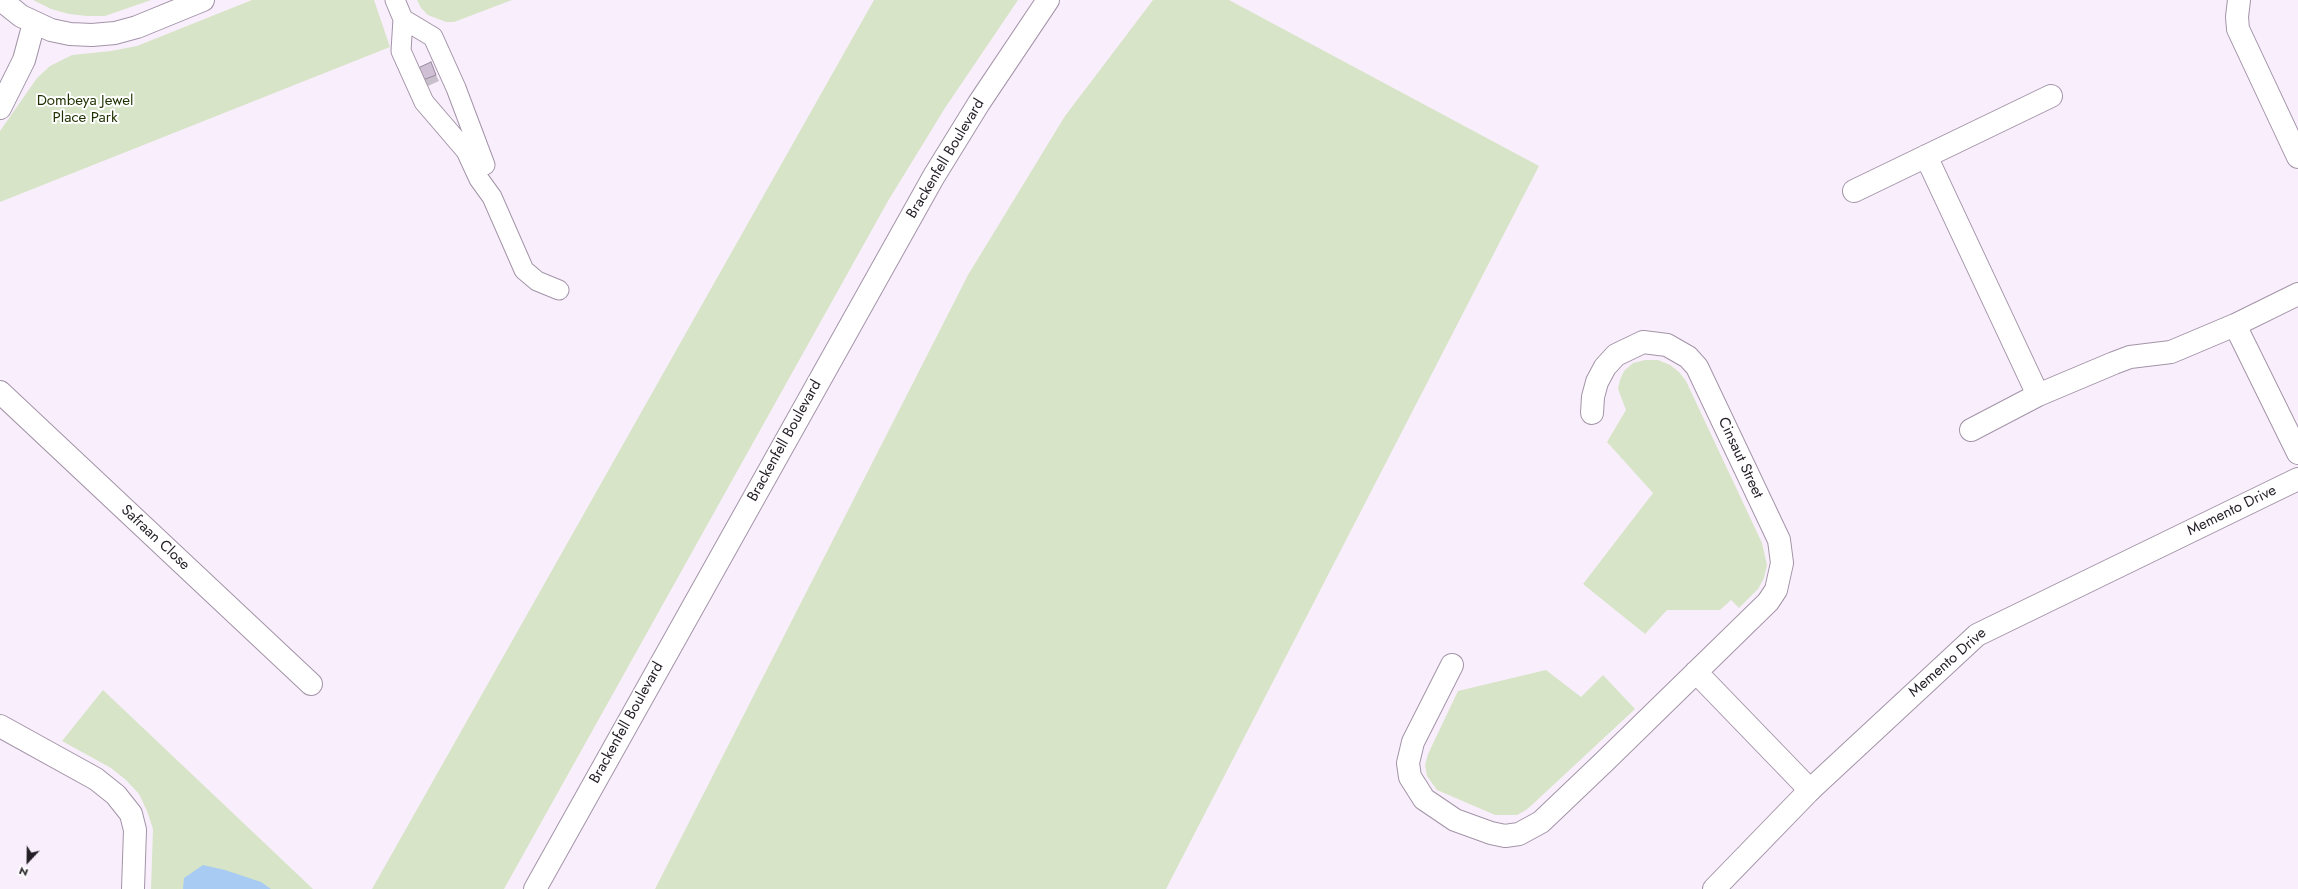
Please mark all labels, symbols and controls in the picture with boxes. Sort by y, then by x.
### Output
park label: Dombeya Jewel Place Park [37,92,133,127]
street label: Brackenfell Boulevard [903,96,989,222]
street label: Brackenfell Boulevard [744,377,826,505]
street label: Cinsaut Street [1713,415,1767,501]
street label: Memento Drive [2185,482,2279,540]
street label: Safraan Close [117,502,193,574]
street label: Memento Drive [1906,624,1990,702]
street label: Brackenfell Boulevard [586,659,668,787]
north arrow [8,841,48,881]
text: N [16,863,31,881]

